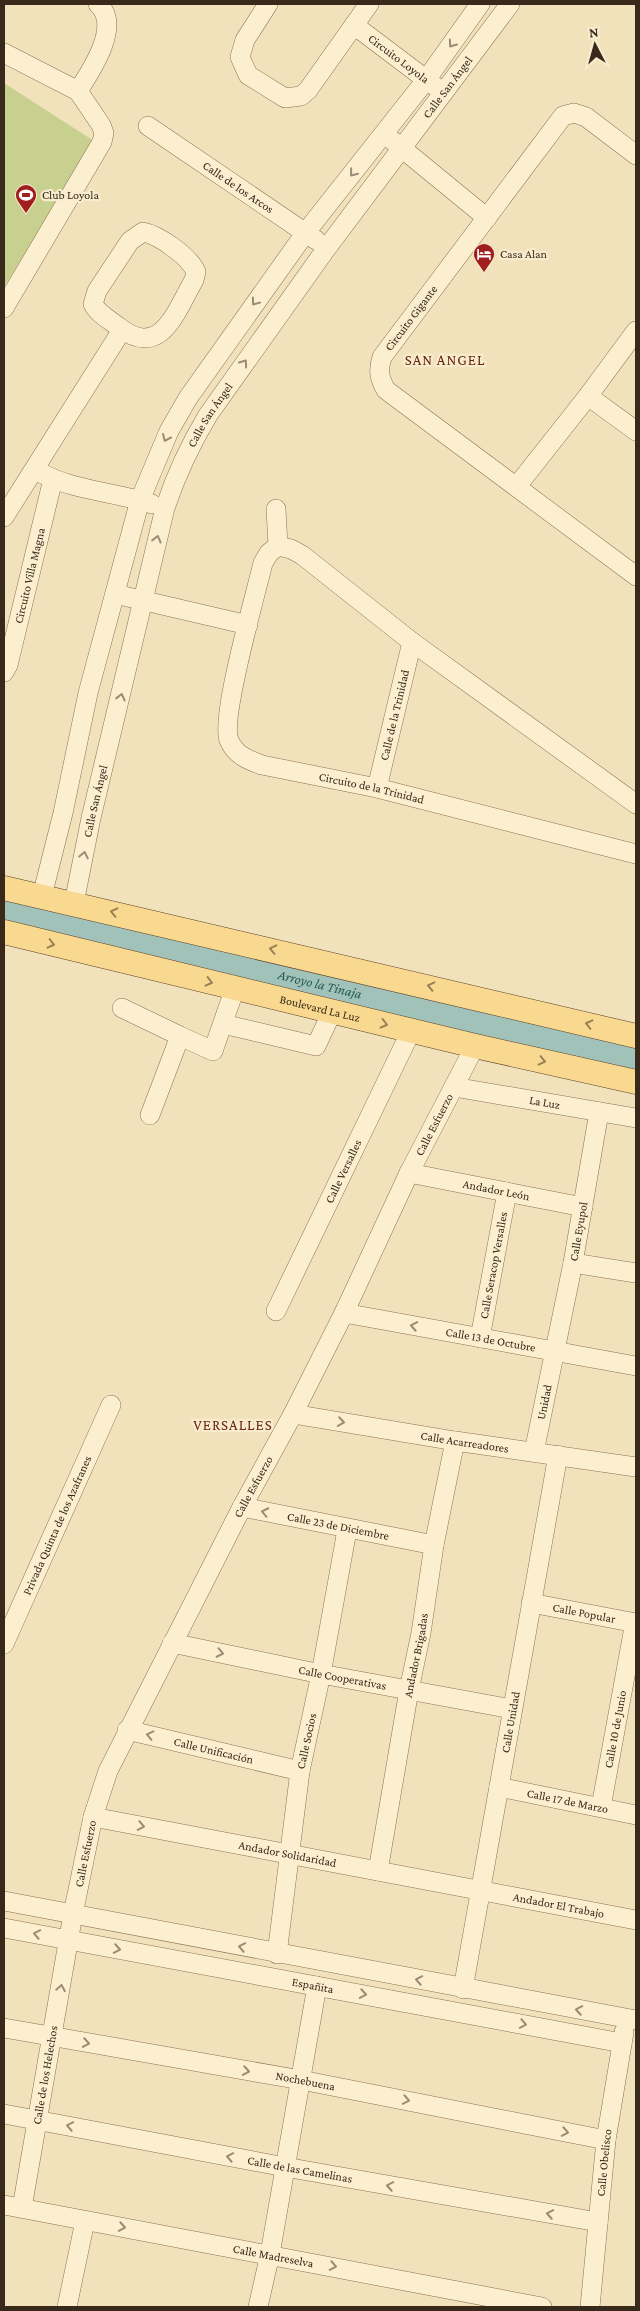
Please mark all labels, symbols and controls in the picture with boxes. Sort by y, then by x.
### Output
north arrow [570,20,620,70]
text: N [588,24,600,41]
street label: Circuito Loyola [365,31,432,87]
one-way arrow [449,38,458,47]
street label: Calle San Ángel [420,54,475,121]
street label: Calle de los Arcos [200,158,277,216]
one-way arrow [351,167,359,176]
sports icon: Club Loyola [14,183,38,214]
place label: Club Loyola [42,188,99,202]
hotel icon: Casa Alan [472,242,496,273]
place label: Casa Alan [500,247,548,261]
street label: Circuito Gigante [382,282,440,354]
one-way arrow [252,296,261,306]
district label: SAN ANGEL [405,352,485,368]
one-way arrow [238,360,247,369]
street label: Calle San Ángel [184,380,236,450]
one-way arrow [162,433,172,442]
street label: Circuito Villa Magna [11,526,48,625]
one-way arrow [151,534,162,543]
street label: Calle de la Trinidad [377,668,412,762]
one-way arrow [115,692,126,701]
street label: Calle San Ángel [80,764,110,839]
street label: Circuito de la Trinidad [318,770,426,807]
one-way arrow [78,851,88,860]
one-way arrow [110,907,119,918]
one-way arrow [47,938,56,949]
one-way arrow [268,944,277,955]
water label: Arroyo la Tinaja [275,966,364,1002]
one-way arrow [205,976,214,987]
one-way arrow [426,981,435,992]
street label: Boulevard La Luz [278,992,361,1025]
one-way arrow [380,1018,389,1029]
one-way arrow [584,1019,593,1030]
one-way arrow [538,1055,547,1066]
street label: Calle Esfuerzo [412,1091,456,1158]
street label: La Luz [528,1093,561,1112]
street label: Calle Versalles [322,1137,365,1205]
street label: Andador León [462,1177,531,1204]
street label: Calle Eyupol [566,1201,590,1262]
street label: Calle Seracop Versalles [477,1210,510,1320]
one-way arrow [410,1322,419,1332]
street label: Calle 13 de Octubre [445,1325,537,1355]
street label: Unidad [534,1383,555,1421]
one-way arrow [337,1416,345,1427]
district label: VERSALLES [193,1417,273,1433]
street label: Calle Acarreadores [419,1428,510,1456]
street label: Privada Quinta de los Azafranes [20,1453,95,1597]
street label: Calle Esfuerzo [231,1453,276,1520]
one-way arrow [261,1507,270,1518]
street label: Calle 23 de Diciembre [286,1509,390,1543]
street label: Calle Popular [551,1600,617,1626]
street label: Andador Brigadas [401,1612,431,1699]
one-way arrow [216,1647,224,1658]
street label: Calle Cooperativas [297,1662,388,1693]
street label: Calle 10 de Junio [601,1689,629,1769]
street label: Calle Unidad [498,1690,523,1754]
street label: Calle Socios [294,1712,319,1770]
one-way arrow [146,1730,155,1741]
street label: Calle Unificación [172,1734,255,1767]
street label: Calle 17 de Marzo [526,1786,610,1816]
street label: Calle Esfuerzo [72,1819,99,1888]
one-way arrow [137,1820,146,1831]
street label: Andador Solidaridad [237,1838,338,1870]
street label: Andador El Trabajo [512,1890,606,1921]
one-way arrow [32,1929,41,1939]
one-way arrow [237,1943,246,1953]
one-way arrow [113,1944,121,1954]
street label: Españita [291,1975,335,1996]
one-way arrow [414,1976,423,1986]
one-way arrow [55,1984,65,1992]
one-way arrow [359,1988,367,1999]
one-way arrow [574,2005,583,2016]
one-way arrow [518,2018,527,2029]
street label: Calle de los Helechos [30,2024,61,2125]
one-way arrow [82,2037,90,2047]
one-way arrow [242,2065,251,2075]
street label: Nochebuena [275,2069,337,2094]
one-way arrow [402,2095,410,2105]
one-way arrow [66,2122,74,2132]
one-way arrow [561,2126,570,2136]
street label: Calle Obelisco [594,2128,615,2197]
one-way arrow [225,2152,234,2162]
street label: Calle de las Camelinas [246,2153,354,2186]
one-way arrow [385,2181,394,2191]
one-way arrow [545,2209,554,2219]
one-way arrow [117,2222,126,2232]
street label: Calle Madreselva [232,2242,315,2271]
one-way arrow [329,2261,337,2271]

